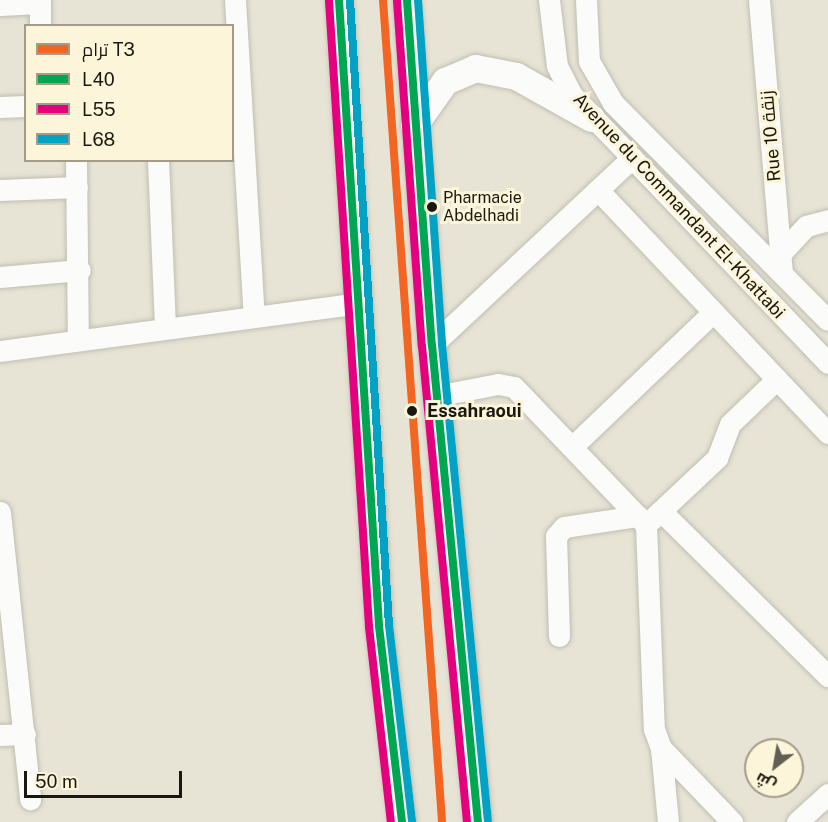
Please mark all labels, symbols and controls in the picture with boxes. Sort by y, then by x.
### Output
legend [24,24,234,162]
text: ترام T3 [82,39,135,60]
text: L40 [82,69,115,90]
street label: Avenue du Commandant El-Khattabi [568,89,790,323]
street label: Rue 10 زنقة [756,90,786,182]
text: L55 [82,99,115,120]
text: L68 [82,129,115,150]
place label: Pharmacie Abdelhadi [443,188,522,226]
marker: Pharmacie Abdelhadi [426,201,438,213]
place label: Essahraoui [427,400,521,422]
marker: Essahraoui [402,401,422,421]
north arrow [744,738,804,798]
scale bar [27,759,184,797]
text: ش [752,769,779,796]
text: 50 m [35,771,78,792]

